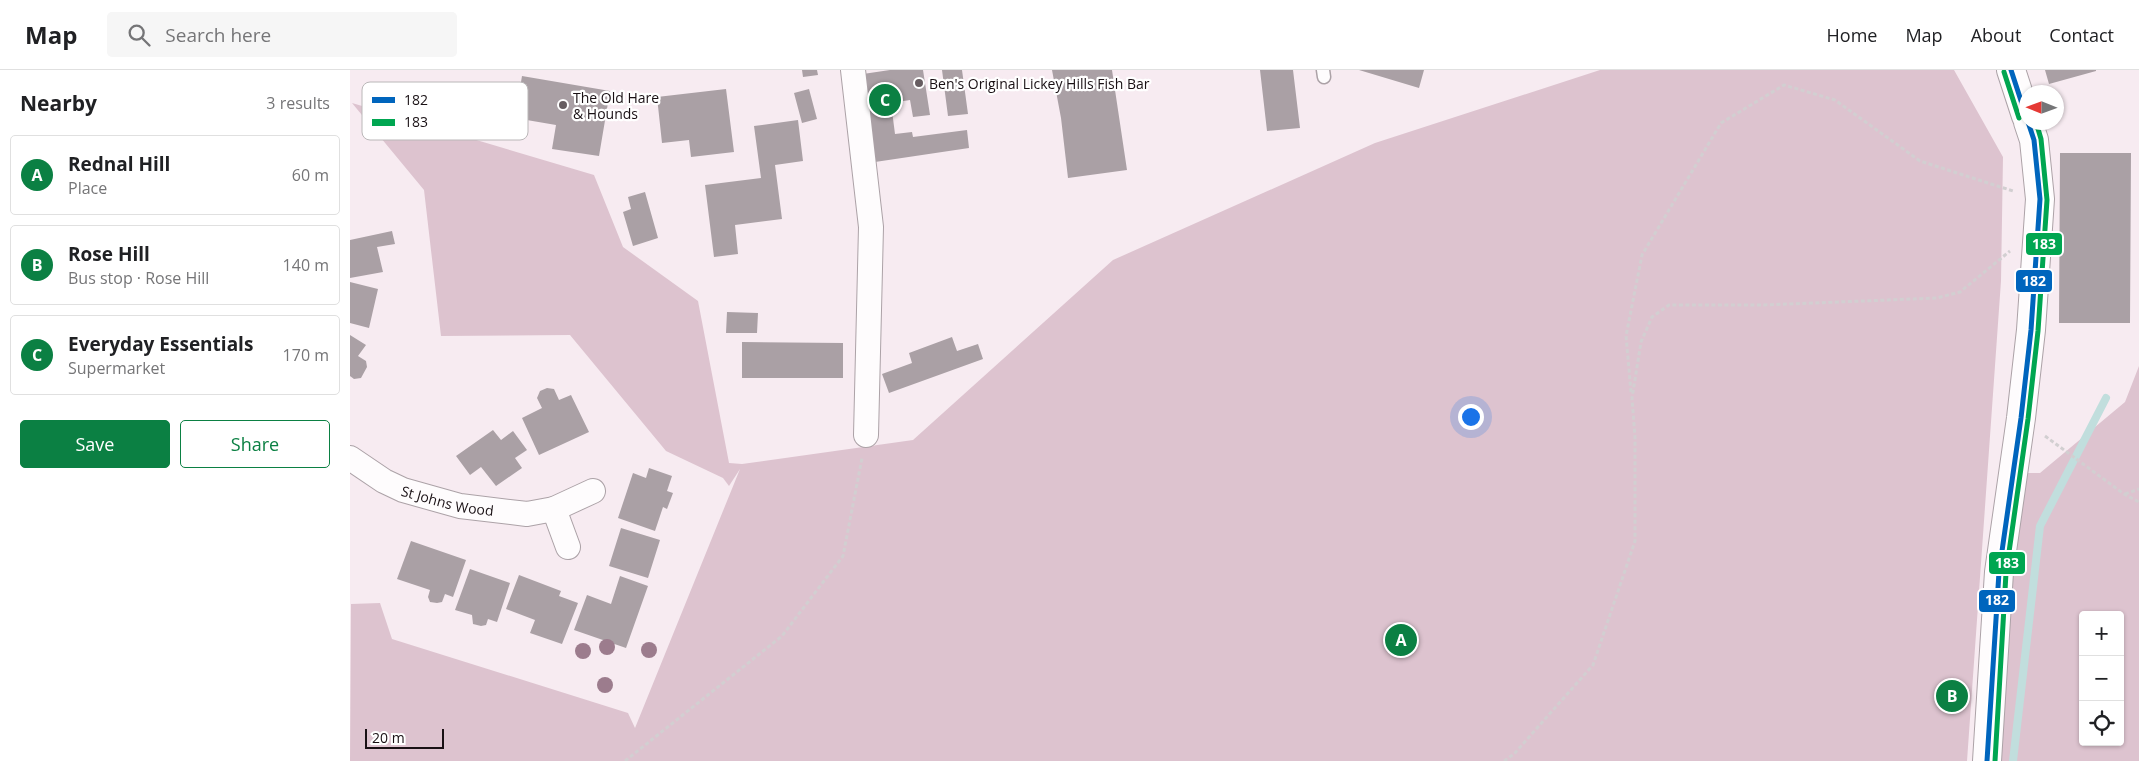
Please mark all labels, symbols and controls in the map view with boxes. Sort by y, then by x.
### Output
search box [107,12,457,57]
text: Map [25,18,77,51]
icon: search [125,21,153,49]
text: Search here [165,22,271,48]
text: Home [1827,23,1877,47]
text: Map [1905,23,1943,47]
text: About [1971,23,2021,47]
text: Contact [2049,23,2114,47]
place label: Ben's Original Lickey Hills Fish Bar [929,74,1150,93]
marker: Ben's Original Lickey Hills Fish Bar [913,77,925,89]
pin: C [869,81,901,119]
legend [362,82,528,140]
north arrow [2019,85,2064,130]
place label: The Old Hare & Hounds [573,88,659,123]
text: Nearby [20,89,97,117]
text: 182 [404,90,428,109]
text: 3 results [266,92,330,114]
marker: The Old Hare & Hounds [557,99,569,111]
text: 183 [404,112,428,131]
text: Rednal Hill [68,151,170,177]
text: A [31,164,43,186]
text: 60 m [292,164,329,186]
text: Place [68,177,107,199]
line badge: 183 [2025,232,2063,256]
text: 183 [2032,234,2056,253]
text: Rose Hill [68,241,150,267]
text: B [32,254,42,276]
text: 140 m [283,254,329,276]
text: Bus stop · Rose Hill [68,267,209,289]
line badge: 182 [2015,269,2053,293]
text: 182 [2022,271,2046,290]
text: Everyday Essentials [68,331,253,357]
text: C [32,344,42,366]
text: 170 m [283,344,329,366]
text: Supermarket [68,357,165,379]
your location [1458,404,1484,430]
button: Save [20,420,170,468]
button: Share [180,420,330,468]
street label: St Johns Wood [399,481,495,519]
line badge: 183 [1988,551,2026,575]
text: 183 [1995,553,2019,572]
line badge: 182 [1978,589,2016,613]
text: 182 [1985,590,2009,609]
map controls [2079,611,2124,746]
button: + [2079,611,2124,656]
pin: A [1385,621,1417,659]
button: − [2079,656,2124,701]
pin: B [1936,677,1968,715]
button: locate [2079,701,2124,746]
scale bar [365,726,444,749]
text: 20 m [372,728,405,747]

